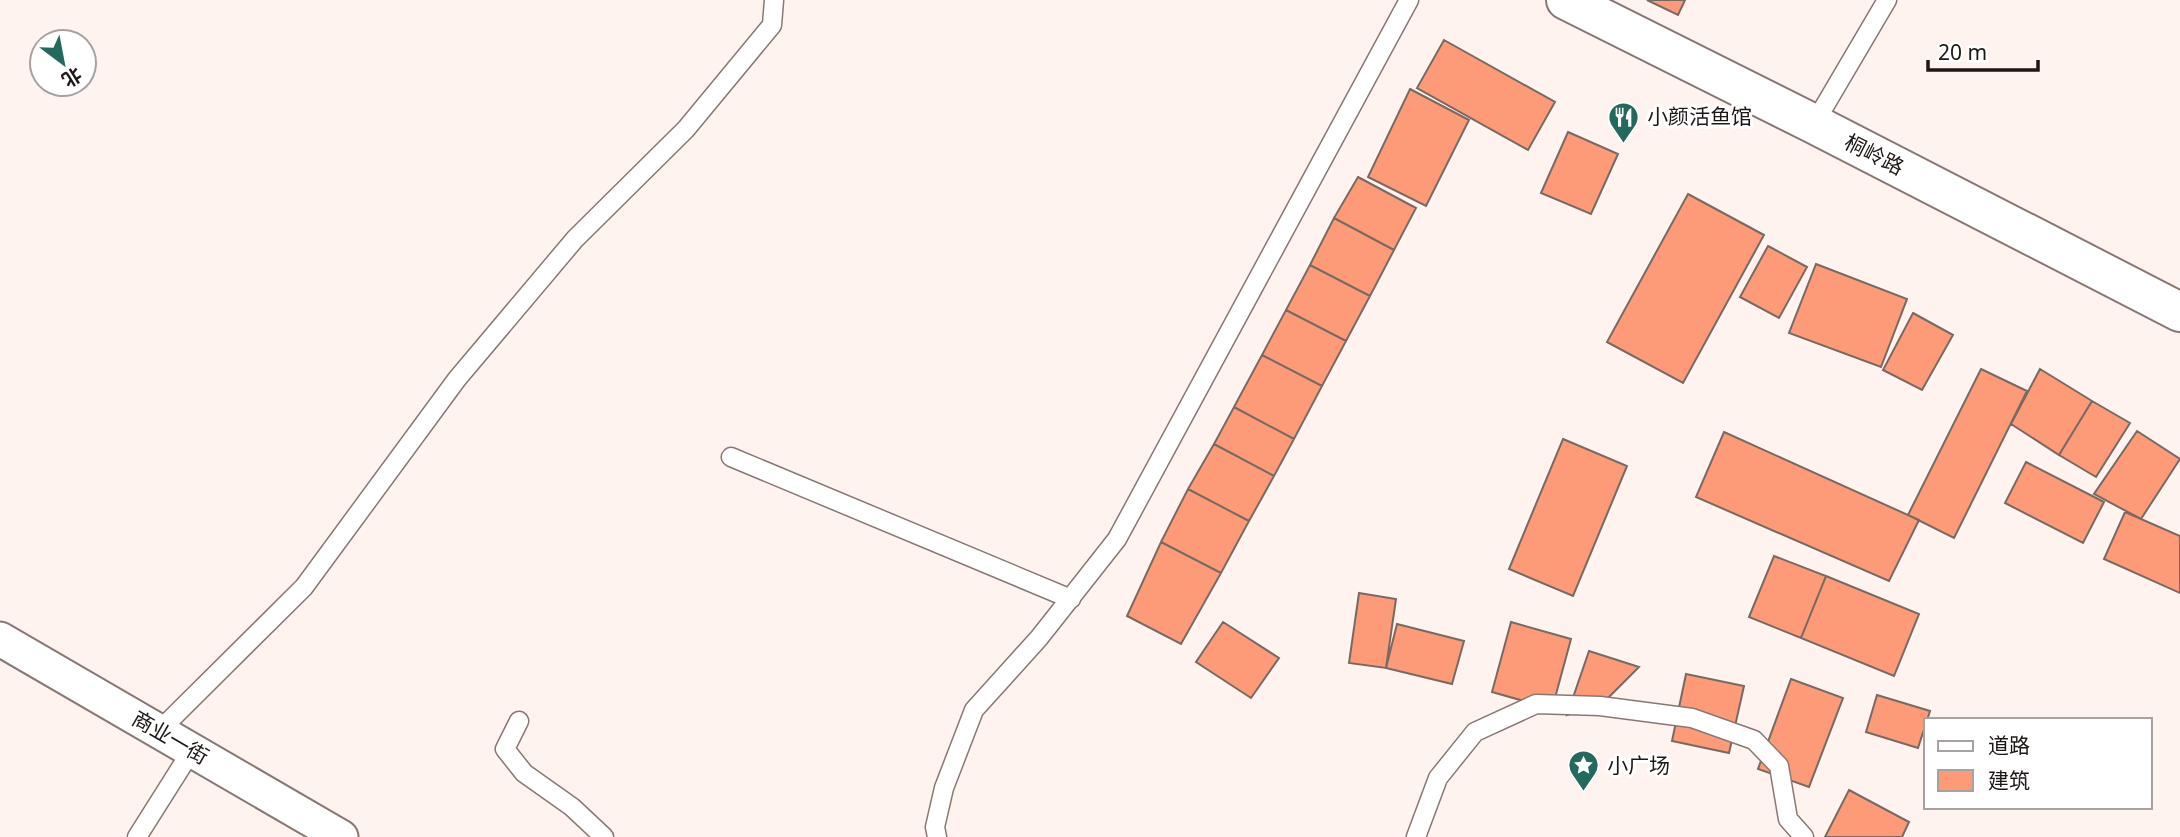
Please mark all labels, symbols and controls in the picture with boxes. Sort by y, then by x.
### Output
north arrow [28,28,98,98]
scale bar [1928,28,2038,72]
text: 20 m [1938,38,1987,66]
text: 北 [57,61,87,93]
restaurant icon: 小颜活鱼馆 [1607,100,1641,144]
place label: 小颜活鱼馆 [1647,102,1752,130]
street label: 桐岭路 [1840,127,1909,181]
street label: 商业一街 [127,704,214,770]
legend [1924,718,2152,809]
text: 道路 [1988,731,2030,759]
place icon: 小广场 [1567,749,1601,793]
place label: 小广场 [1607,751,1670,779]
text: 建筑 [1988,766,2030,794]

